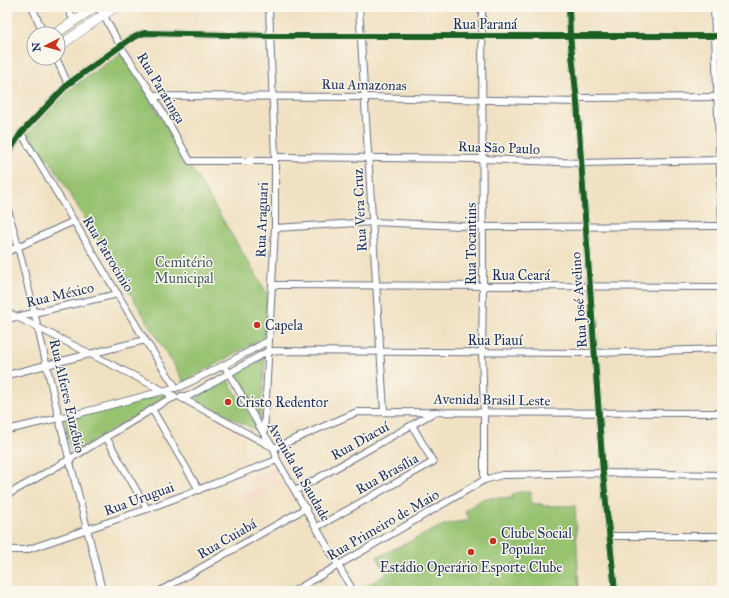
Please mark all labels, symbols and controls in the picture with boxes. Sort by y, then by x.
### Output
street label: Rua Paraná [453,16,517,33]
north arrow [26,26,66,66]
text: N [30,41,44,52]
street label: Rua Paratinga [133,49,189,127]
street label: Rua Amazonas [321,76,407,94]
street label: Rua São Paulo [458,138,540,158]
street label: Rua Vera Cruz [349,167,371,252]
street label: Rua Araguari [252,182,272,258]
street label: Rua Tocantins [463,203,480,285]
street label: Rua Patrocinio [79,213,137,295]
street label: Rua José Avelino [567,251,592,349]
park label: Cemitério Municipal [154,254,214,287]
street label: Rua Ceará [492,267,550,284]
street label: Rua México [24,279,96,311]
place label: Capela [265,317,303,334]
marker: Capela [252,320,262,330]
street label: Rua Piauí [467,332,524,349]
street label: Rua Alferes Euzébio [46,337,88,455]
street label: Avenida Brasil Leste [432,390,551,410]
place label: Cristo Redentor [236,394,329,411]
marker: Cristo Redentor [223,397,233,407]
street label: Rua Diacuí [328,417,393,464]
street label: Avenida da Saudade [263,418,334,525]
street label: Rua Brasília [353,450,421,498]
street label: Rua Uruguai [102,478,177,520]
street label: Rua Primeiro de Maio [324,486,442,564]
street label: Rua Cuiabá [194,515,260,563]
place label: Clube Social Popular [501,525,572,558]
marker: Clube Social Popular [488,536,498,546]
marker: Estádio Operário Esporte Clube [466,547,476,557]
place label: Estádio Operário Esporte Clube [380,559,562,576]

